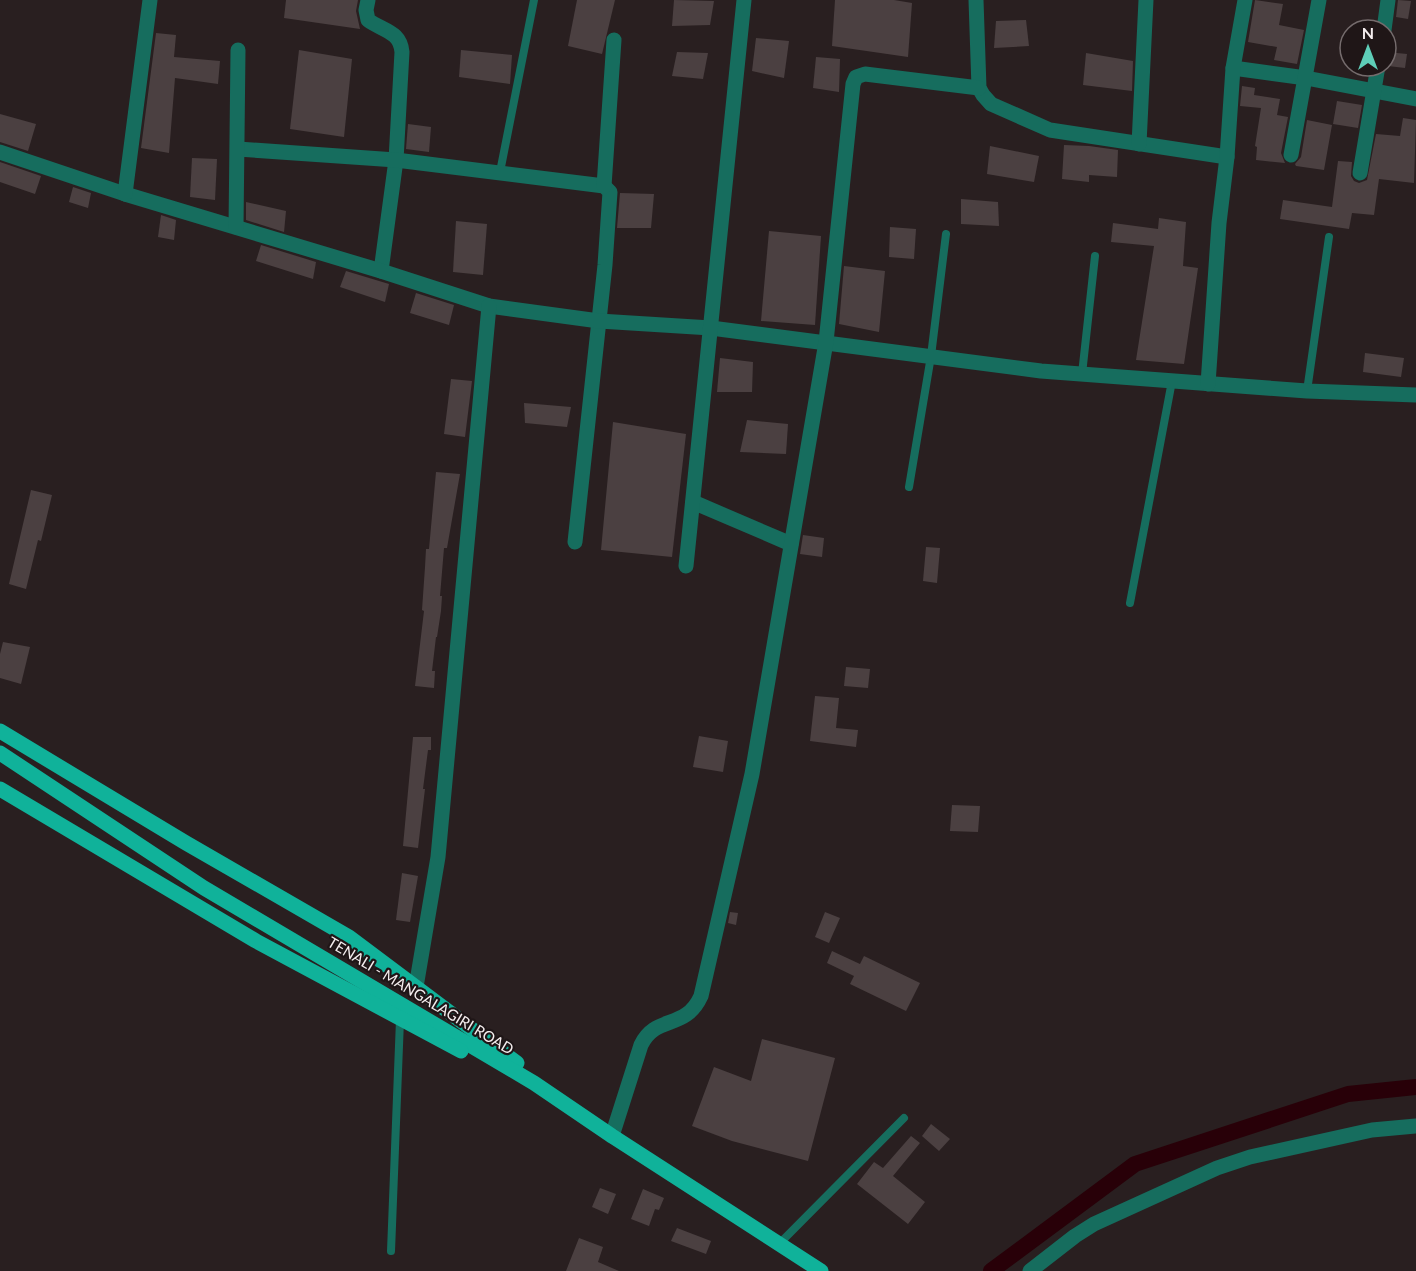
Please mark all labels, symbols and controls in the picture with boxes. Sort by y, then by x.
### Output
north arrow [1338,18,1398,78]
text: N [1362,23,1374,42]
street label: TENALI - MANGALAGIRI ROAD [325,932,517,1058]

